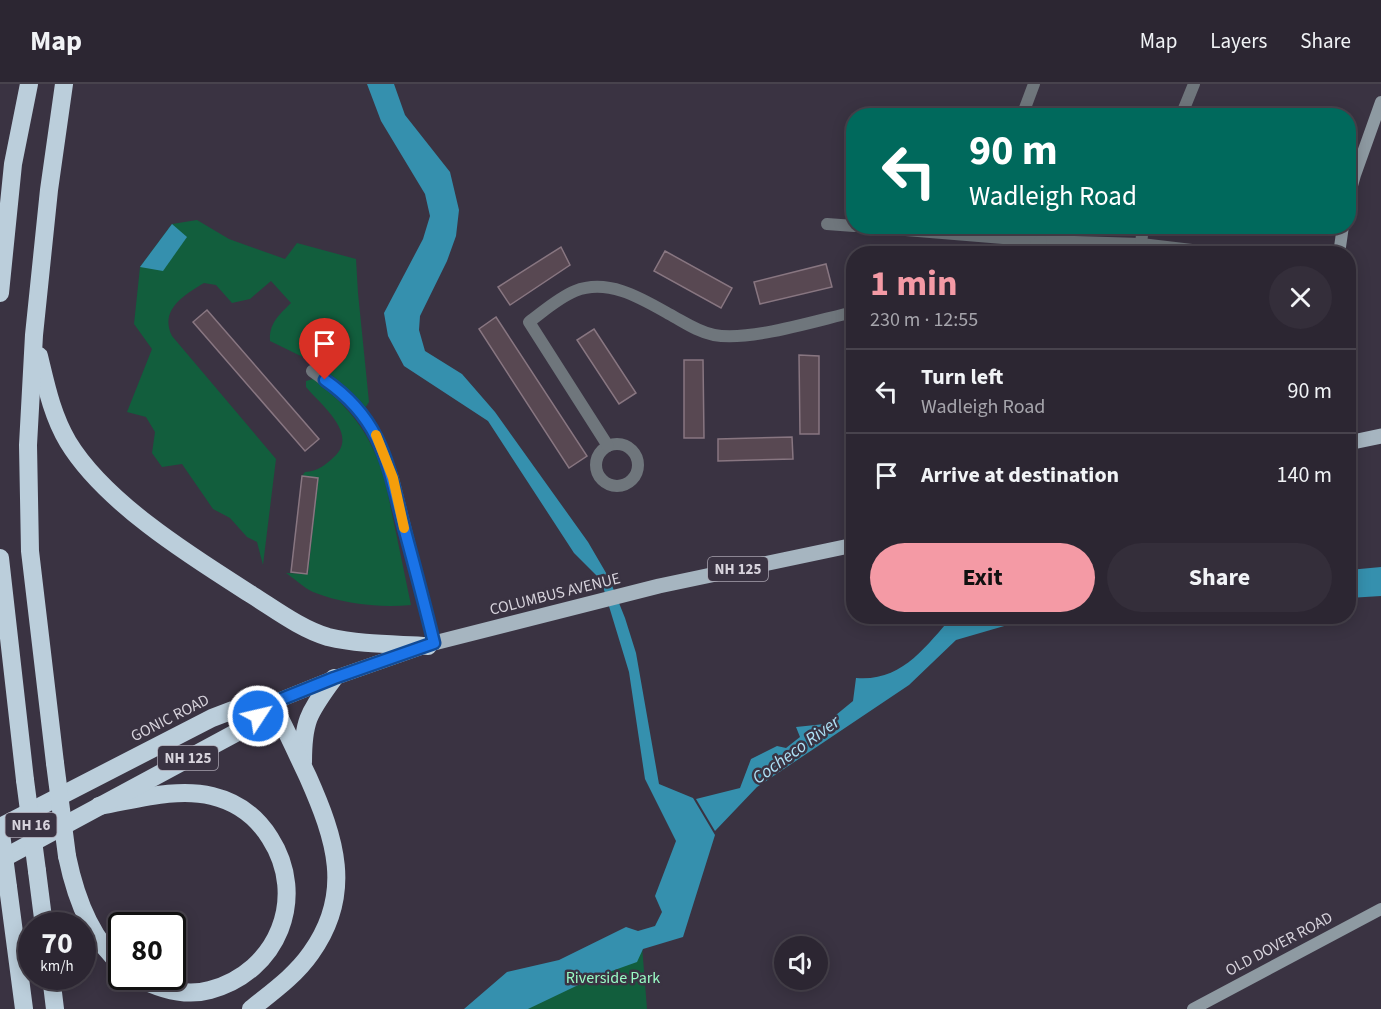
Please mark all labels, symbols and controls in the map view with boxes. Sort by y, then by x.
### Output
text: Map [30,21,82,61]
text: Map [1140,26,1177,56]
text: Layers [1210,26,1267,56]
text: Share [1300,26,1351,56]
text: 90 m [969,121,1058,181]
icon: left [870,132,948,210]
text: Wadleigh Road [969,177,1137,216]
text: 1 min [870,258,958,309]
button: close [1269,266,1332,329]
text: 230 m · 12:55 [870,306,978,334]
pin [299,318,350,380]
icon: arrive [308,327,341,360]
text: Turn left [921,361,1003,393]
icon: left [870,375,903,408]
text: 90 m [1287,375,1332,407]
text: Wadleigh Road [921,393,1045,421]
icon: arrive [870,459,903,492]
text: Arrive at destination [921,459,1119,491]
text: 140 m [1277,459,1332,491]
button: Exit [870,543,1095,612]
button: Share [1107,543,1332,612]
road number: NH 125 [708,557,768,581]
street label: COLUMBUS AVENUE [487,567,623,621]
position arrow [226,684,290,748]
street label: GONIC ROAD [127,689,213,747]
water label: Cocheco River [747,709,846,790]
road number: NH 125 [158,746,218,770]
road number: NH 16 [6,813,57,837]
street label: OLD DOVER ROAD [1221,906,1337,982]
speed limit sign: 80 [108,912,186,990]
text: 70 [41,922,73,965]
map controls [774,936,828,990]
button: sound [774,936,828,990]
text: km/h [40,956,74,977]
park label: Riverside Park [566,967,660,989]

